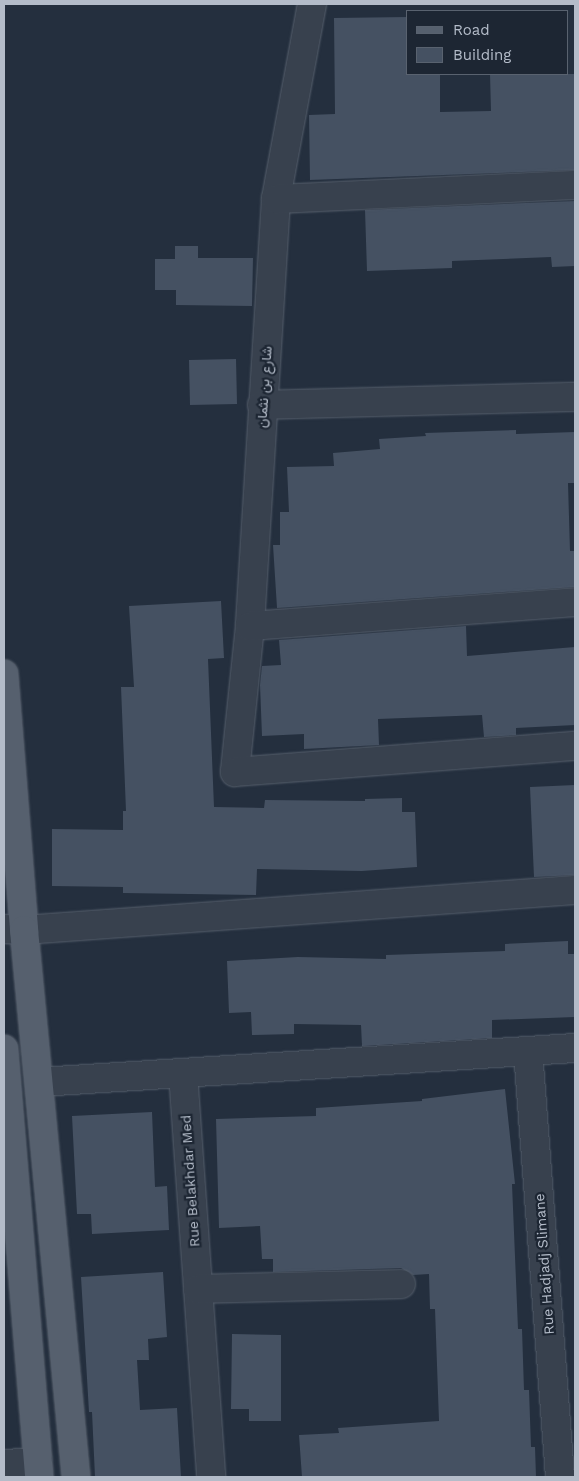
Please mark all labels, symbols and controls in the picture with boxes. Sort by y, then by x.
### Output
legend [406,10,569,75]
text: Road [453,21,490,39]
text: Building [453,46,511,64]
street label: شارع بن نثمان [253,345,275,429]
street label: Rue Belakhdar Med [177,1114,203,1248]
street label: Rue Hadjadj Slimane [531,1193,557,1335]

